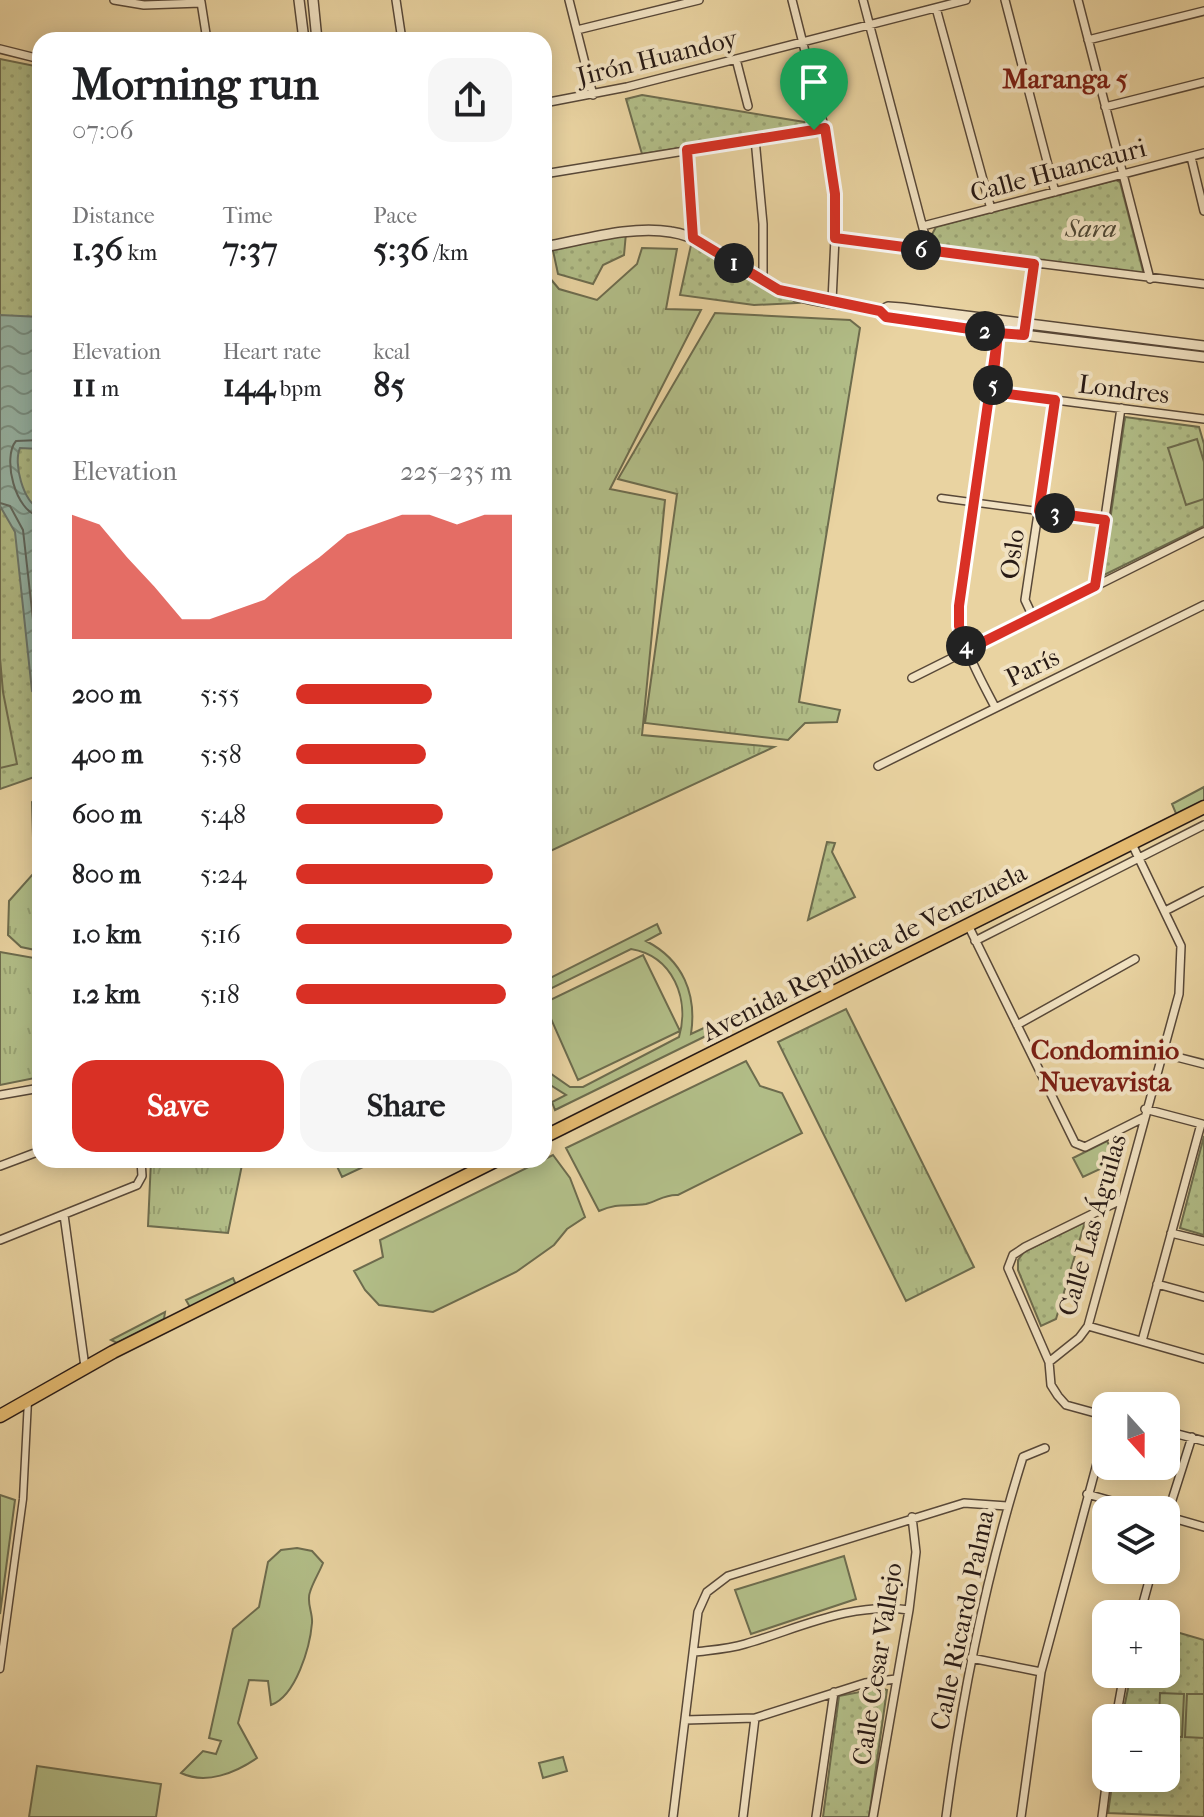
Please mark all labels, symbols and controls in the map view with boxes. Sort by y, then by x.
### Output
street label: Jirón Huandoy [572,22,742,93]
pin [780,48,848,130]
button: share [428,58,512,142]
text: Morning run [72,59,319,110]
icon: arrive [792,60,836,104]
district label: Maranga 5 [1002,62,1128,95]
text: 07:06 [72,115,134,146]
street label: Calle Huancauri [967,132,1150,209]
text: Distance [72,203,155,229]
text: Time [223,203,273,229]
text: Pace [373,203,417,229]
park label: Sara [1064,213,1117,244]
text: 1.36 [72,229,123,269]
text: 7:37 [223,229,278,269]
text: 5:36 [373,229,429,269]
pin: 6 [901,230,941,270]
text: 6 [915,237,927,263]
text: km [123,240,157,266]
text: /km [429,240,468,266]
pin: 1 [714,243,754,283]
text: 1 [730,250,738,276]
pin: 2 [965,311,1005,351]
text: 2 [979,318,991,344]
text: Elevation [72,339,161,365]
text: Heart rate [223,339,321,365]
text: kcal [373,339,410,365]
text: 11 [72,365,96,405]
text: 144 [223,365,275,405]
text: 85 [373,365,405,405]
pin: 5 [973,365,1013,405]
street label: Londres [1077,369,1171,410]
text: 5 [988,372,998,398]
text: m [96,376,119,402]
text: bpm [275,376,322,402]
text: Elevation [72,456,177,487]
text: 225–235 m [400,456,512,487]
pin: 3 [1035,493,1075,533]
text: 3 [1050,500,1060,526]
street label: Oslo [994,527,1031,581]
pin: 4 [946,626,986,666]
text: 4 [960,633,973,659]
street label: París [1000,641,1064,694]
text: 200 m [72,679,141,710]
text: 5:55 [200,679,240,710]
text: 400 m [72,739,143,770]
text: 5:58 [200,739,242,770]
text: 600 m [72,799,142,830]
text: 5:48 [200,799,246,830]
street label: Avenida República de Venezuela [696,857,1032,1048]
text: 800 m [72,859,141,890]
text: 5:24 [200,859,246,890]
text: 1.0 km [72,919,141,950]
text: 5:16 [200,919,241,950]
text: 1.2 km [72,979,140,1010]
text: 5:18 [200,979,240,1010]
district label: Condominio Nuevavista [1031,1033,1179,1098]
button: Save [72,1060,284,1152]
button: Share [300,1060,512,1152]
street label: Calle Las Águilas [1051,1130,1133,1320]
north arrow [1092,1392,1180,1480]
map controls [1092,1392,1180,1792]
button: layers [1092,1496,1180,1584]
street label: Calle Ricardo Palma [924,1506,1001,1733]
street label: Calle Cesar Vallejo [846,1560,909,1768]
button: + [1092,1600,1180,1688]
button: − [1092,1704,1180,1792]

